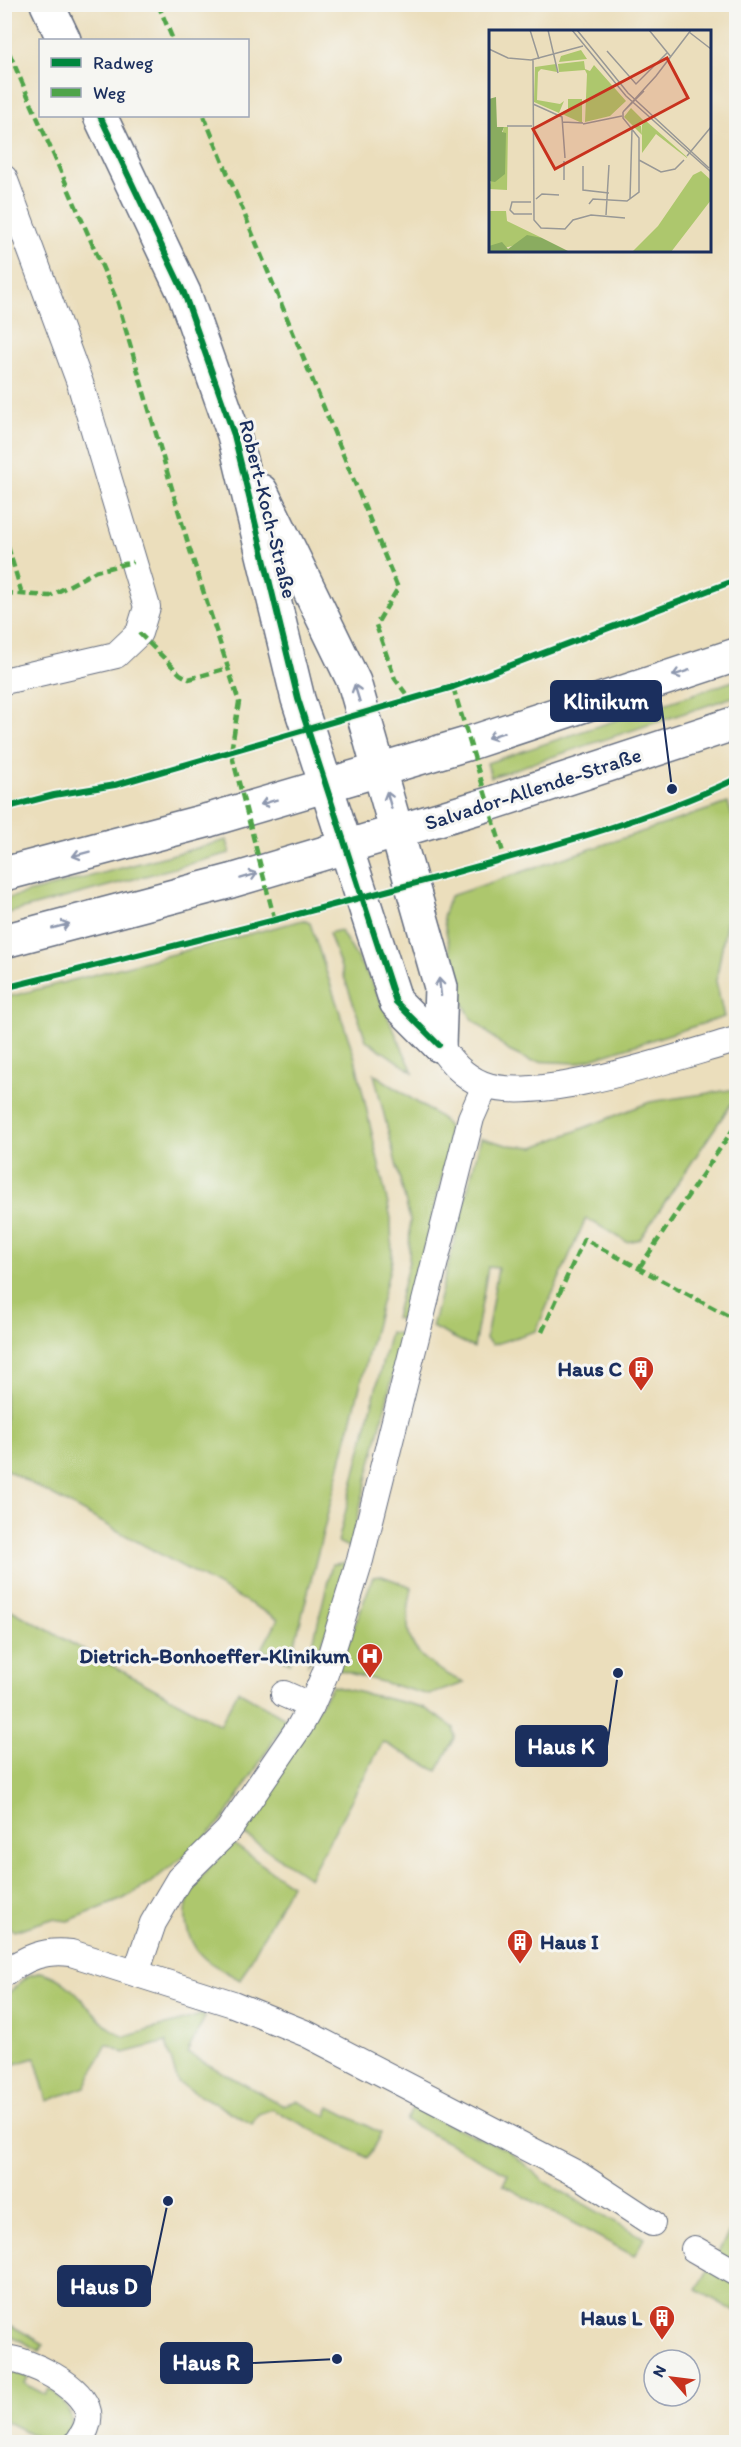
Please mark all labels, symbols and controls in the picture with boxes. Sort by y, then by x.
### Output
inset map [489,30,711,252]
legend [39,39,249,117]
text: Radweg [93,52,154,74]
text: Weg [93,82,126,104]
street label: Robert-Koch-Straße [234,417,303,601]
one-way arrow [672,669,691,680]
callout: Klinikum [551,681,661,721]
one-way arrow [351,684,362,703]
text: Klinikum [563,688,649,715]
one-way arrow [487,730,506,741]
street label: Salvador-Allende-Straße [421,742,644,835]
one-way arrow [382,791,394,810]
one-way arrow [260,797,279,808]
one-way arrow [72,848,91,860]
one-way arrow [239,870,258,881]
one-way arrow [51,920,70,932]
one-way arrow [434,978,445,997]
building icon: Haus C [626,1354,656,1392]
place label: Haus C [557,1356,622,1381]
hospital icon: Dietrich-Bonhoeffer-Klinikum [355,1641,385,1679]
place label: Dietrich-Bonhoeffer-Klinikum [79,1643,351,1668]
callout: Haus K [516,1726,607,1766]
text: Haus K [527,1733,595,1760]
building icon: Haus I [505,1927,535,1965]
place label: Haus I [540,1929,599,1954]
callout: Haus D [58,2266,150,2306]
text: Haus D [70,2273,138,2300]
building icon: Haus L [647,2303,677,2341]
place label: Haus L [580,2305,642,2330]
callout: Haus R [161,2343,252,2383]
north arrow [642,2348,702,2408]
text: Haus R [172,2349,240,2376]
text: N [648,2362,670,2380]

